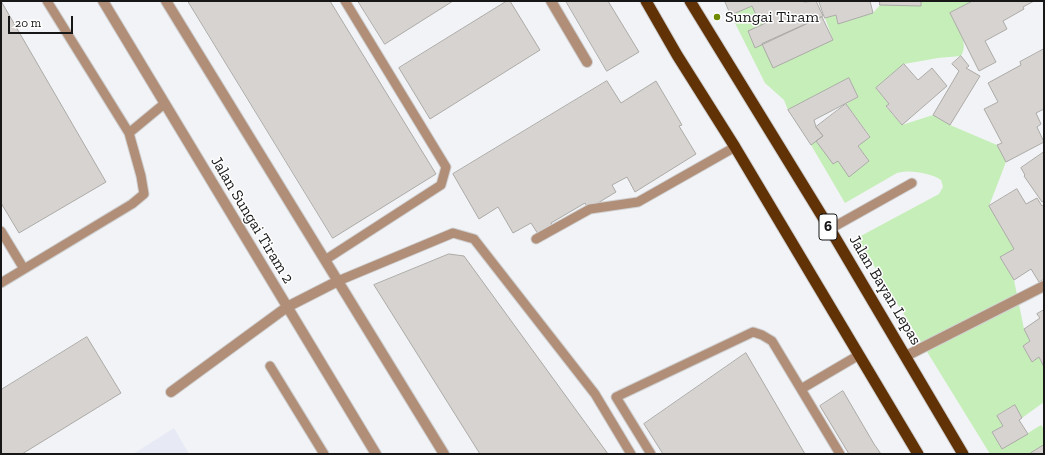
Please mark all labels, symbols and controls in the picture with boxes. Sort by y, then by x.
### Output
place label: Sungai Tiram [725,7,819,27]
scale bar [10,8,75,34]
marker: Sungai Tiram [712,12,722,22]
text: 20 m [15,16,41,30]
street label: Jalan Sungai Tiram 2 [206,153,298,287]
road number: 6 [819,214,837,240]
street label: Jalan Bayan Lepas [845,232,925,348]

